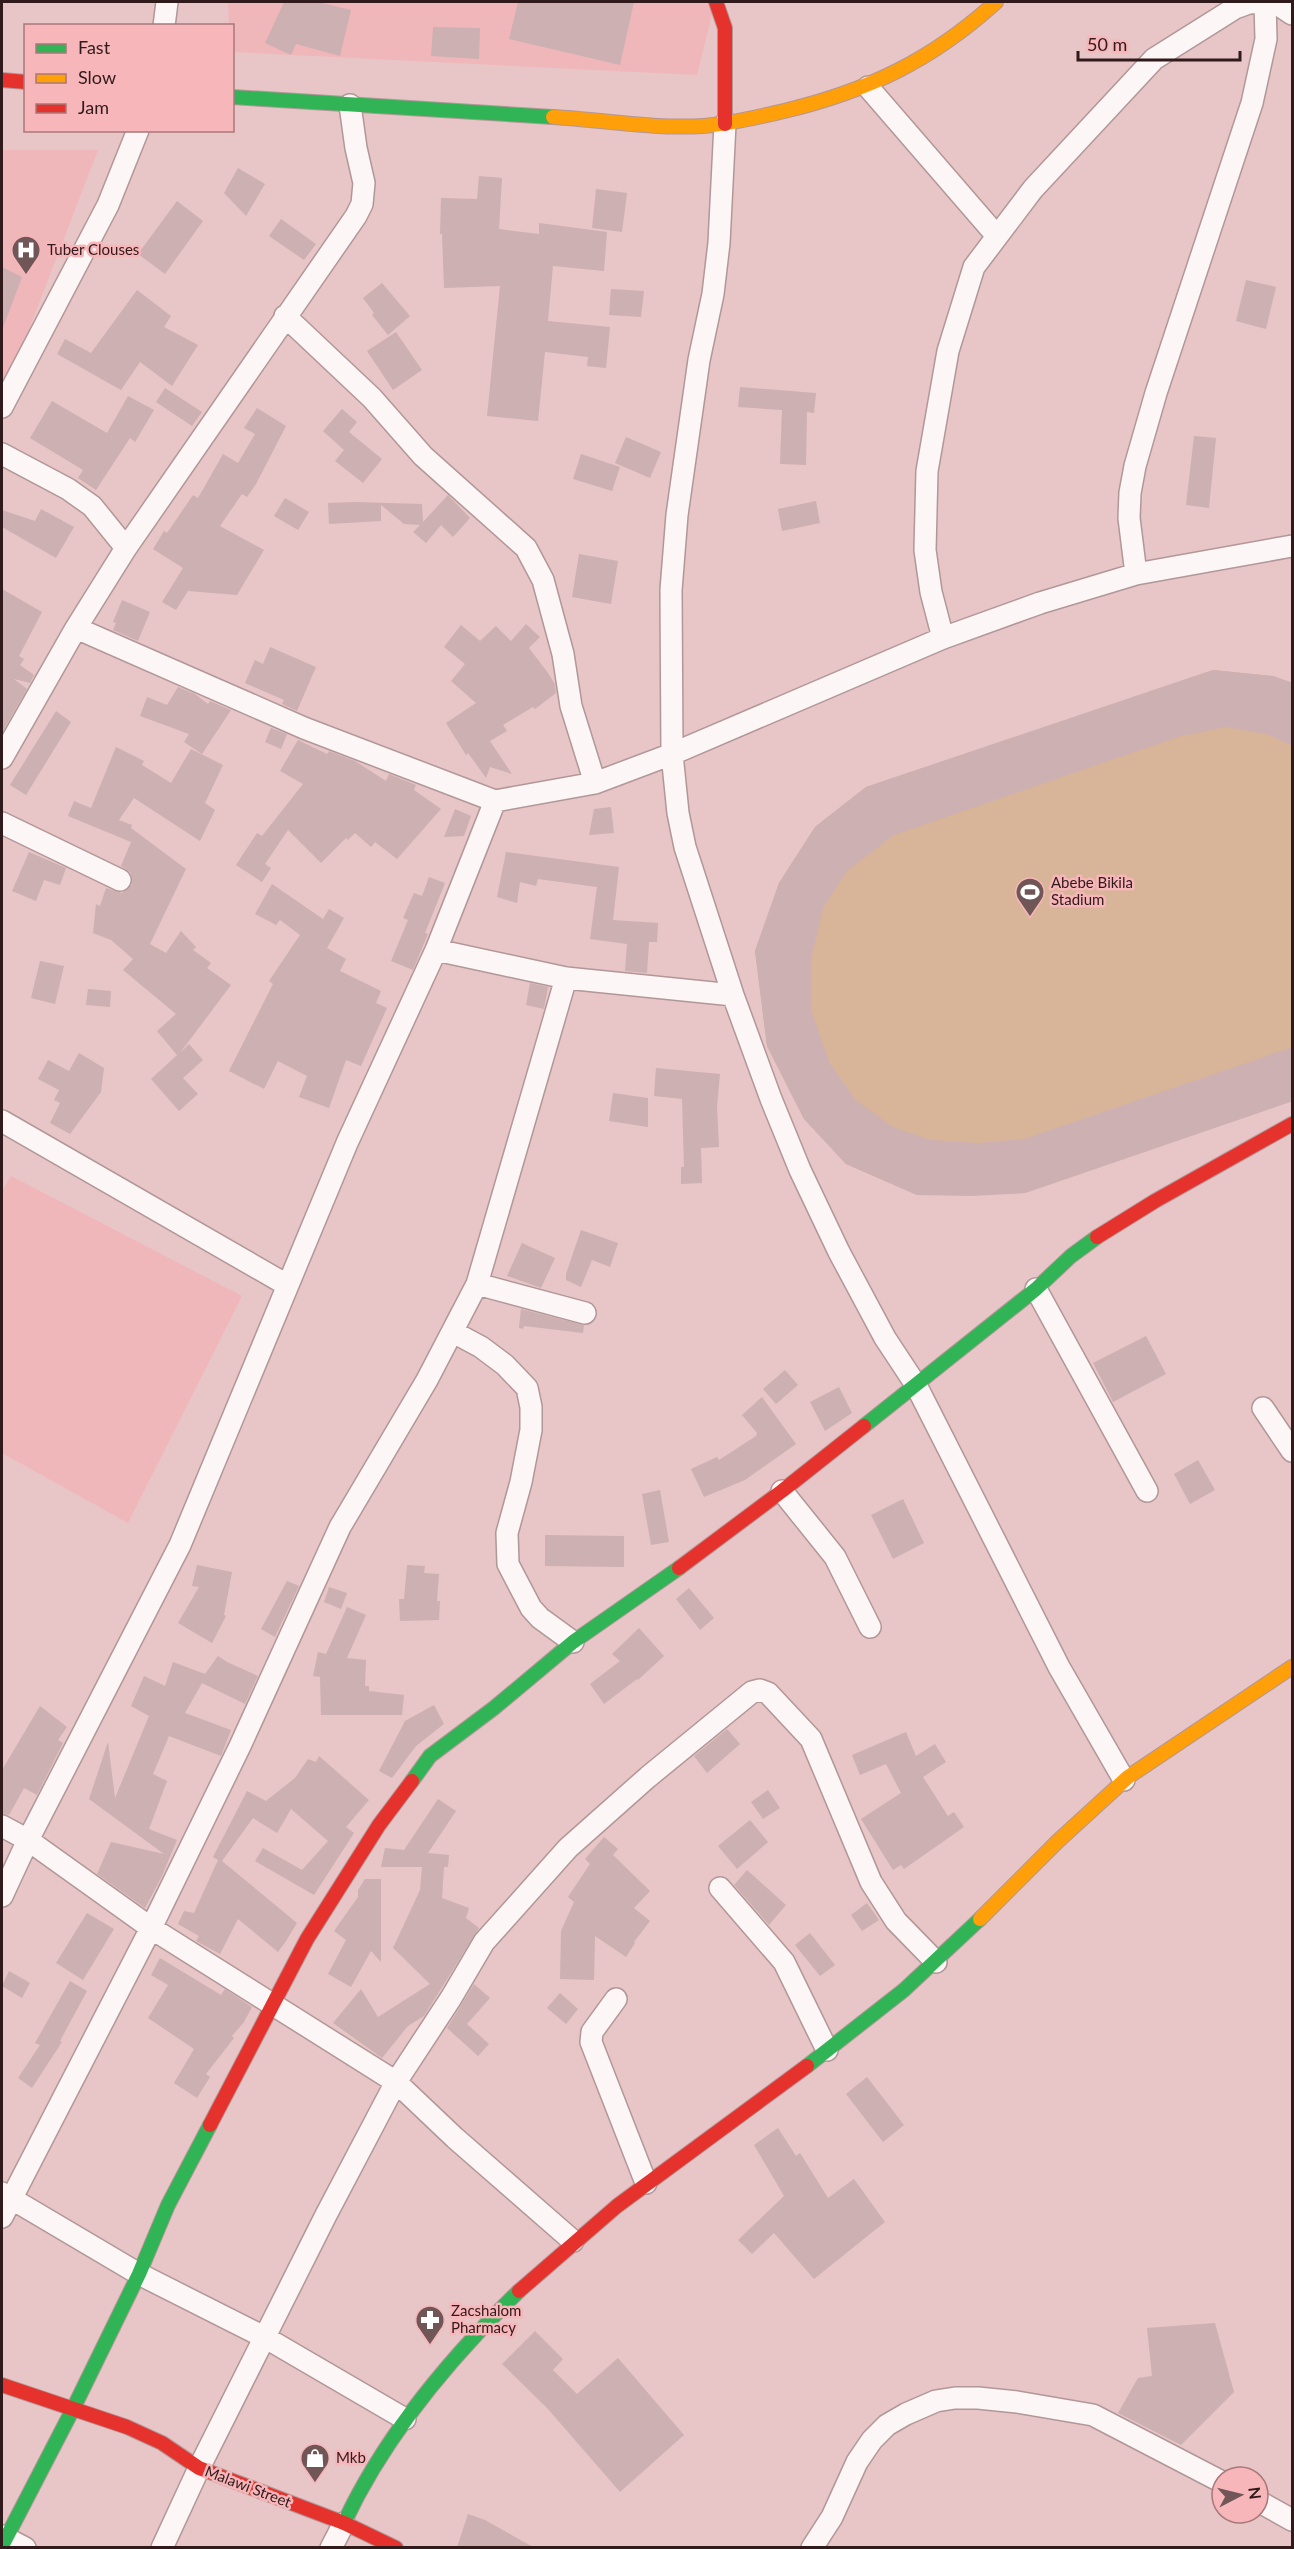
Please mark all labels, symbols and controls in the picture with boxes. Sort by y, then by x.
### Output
legend [24,24,234,132]
scale bar [1078,24,1240,62]
text: 50 m [1087,33,1127,55]
text: Fast [78,36,111,58]
text: Slow [78,66,116,88]
text: Jam [78,96,109,118]
hospital icon: Tuber Clouses [10,234,42,276]
place label: Tuber Clouses [47,240,139,258]
place label: Abebe Bikila Stadium [1051,873,1133,908]
sports icon: Abebe Bikila Stadium [1014,876,1046,918]
place label: Zacshalom Pharmacy [451,2301,521,2336]
pharmacy icon: Zacshalom Pharmacy [414,2304,446,2346]
shop icon: Mkb [299,2442,331,2484]
place label: Mkb [336,2448,366,2466]
street label: Malawi Street [203,2461,295,2511]
north arrow [1210,2465,1270,2525]
text: N [1245,2486,1266,2500]

